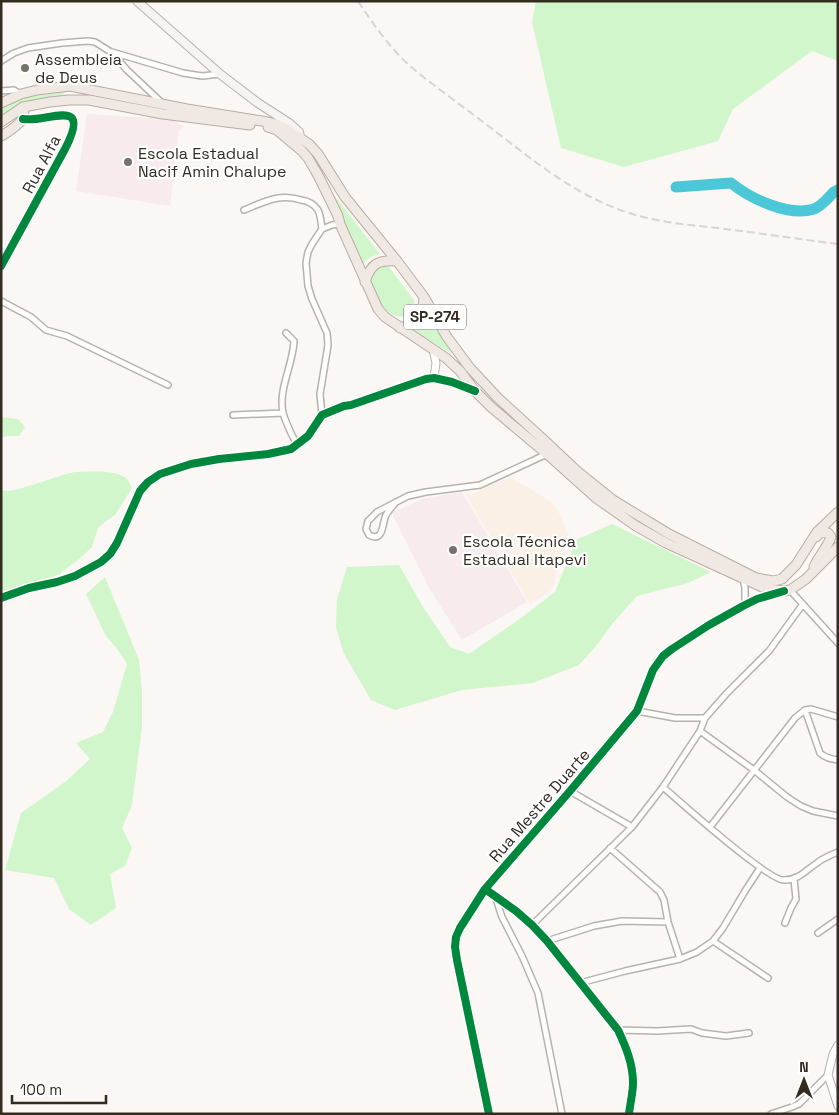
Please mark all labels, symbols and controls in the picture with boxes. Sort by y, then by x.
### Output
place label: Assembleia de Deus [35,49,122,88]
marker: Assembleia de Deus [19,62,31,74]
street label: Rua Alfa [17,131,66,197]
place label: Escola Estadual Nacif Amin Chalupe [138,143,287,182]
marker: Escola Estadual Nacif Amin Chalupe [122,156,134,168]
road number: SP-274 [404,304,466,330]
place label: Escola Técnica Estadual Itapevi [463,531,586,570]
marker: Escola Técnica Estadual Itapevi [447,544,459,556]
street label: Rua Mestre Duarte [484,744,594,866]
north arrow [779,1055,829,1105]
text: N [799,1058,809,1076]
scale bar [12,1072,106,1104]
text: 100 m [20,1080,62,1099]

